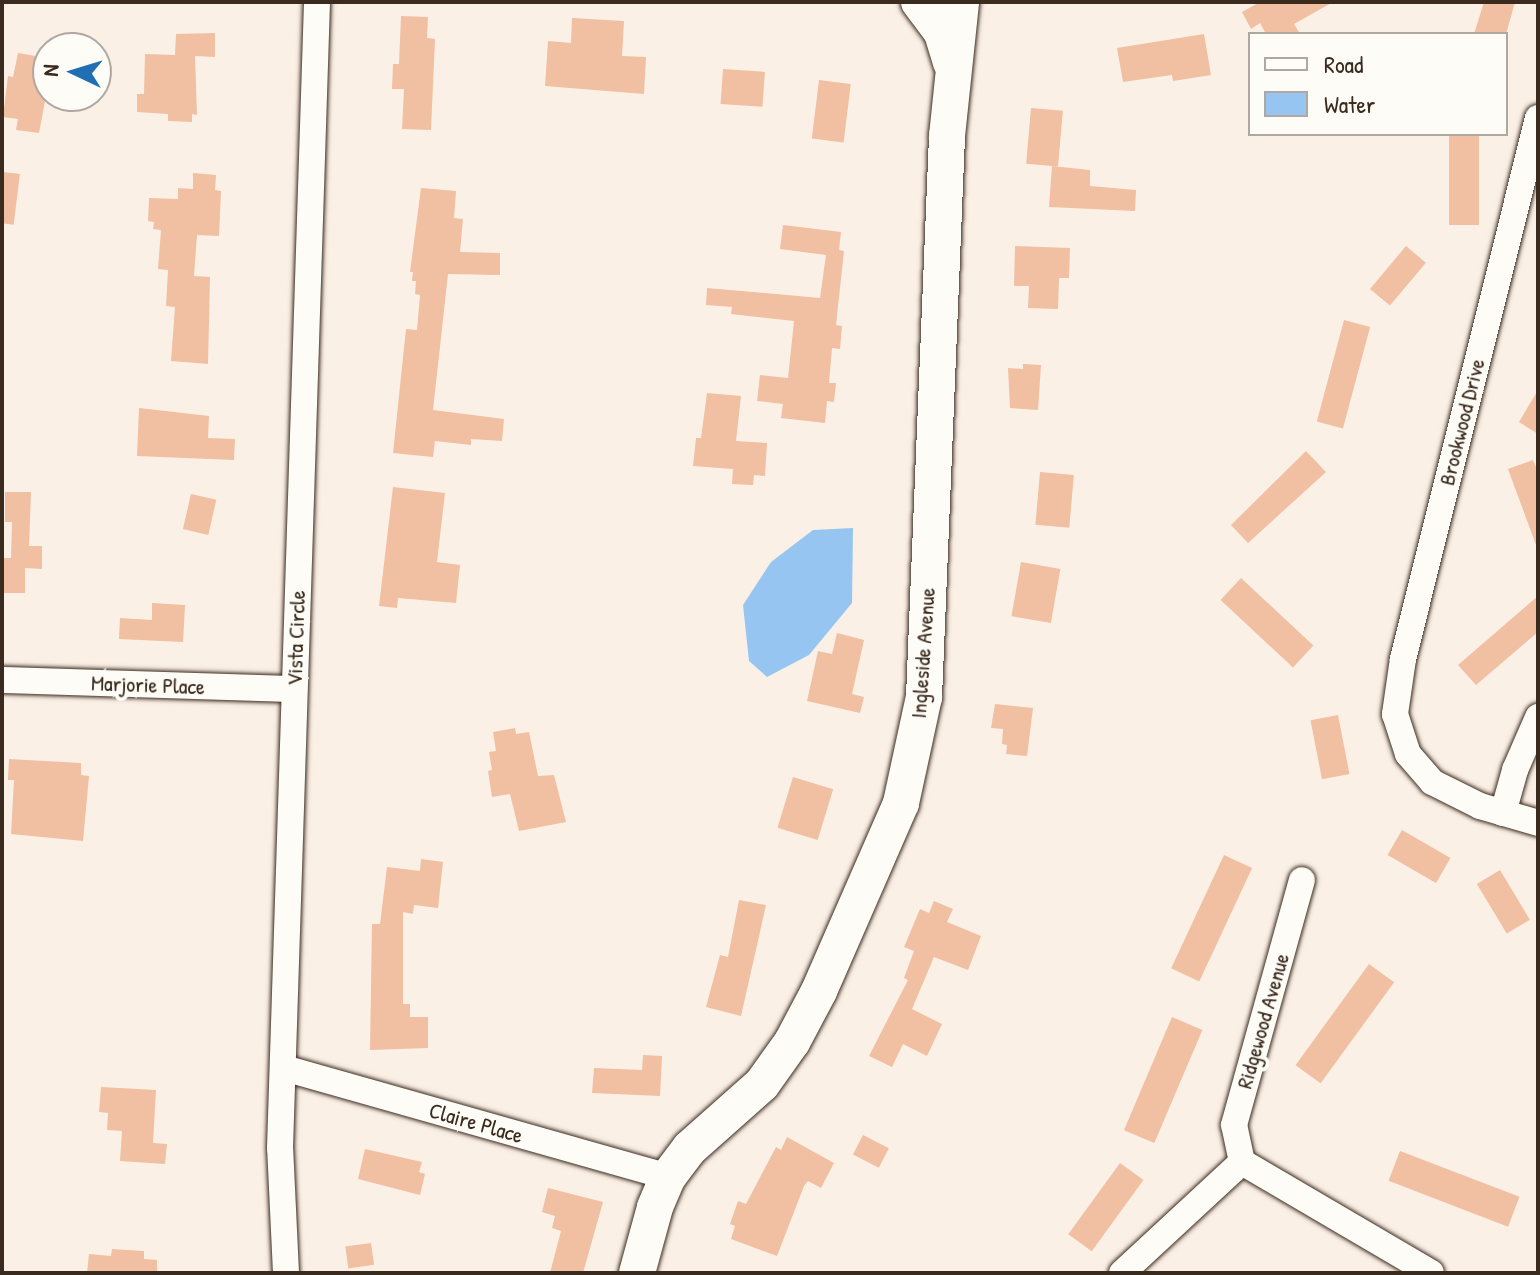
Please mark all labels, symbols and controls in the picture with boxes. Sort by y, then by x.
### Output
north arrow [32,32,112,112]
legend [1248,32,1508,136]
text: Road [1324,48,1363,80]
text: N [35,64,65,77]
text: Water [1324,88,1375,120]
street label: Brookwood Drive [1434,356,1490,488]
street label: Ingleside Avenue [905,587,941,719]
street label: Vista Circle [281,590,311,686]
street label: Marjorie Place [91,670,205,700]
street label: Ridgewood Avenue [1231,950,1295,1092]
street label: Claire Place [426,1097,526,1149]

